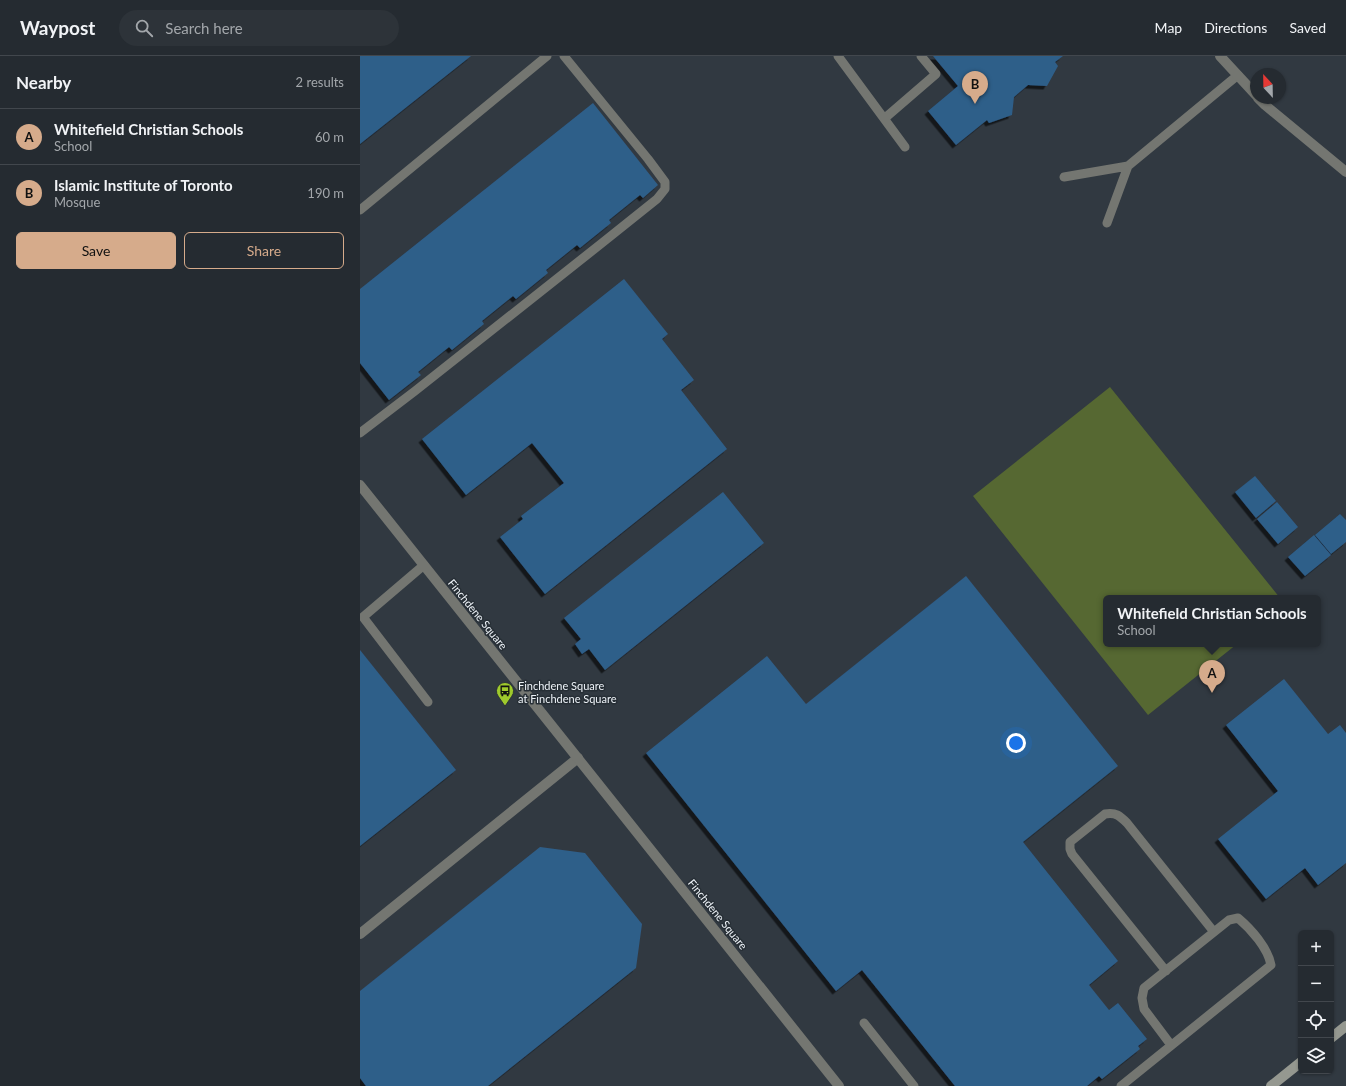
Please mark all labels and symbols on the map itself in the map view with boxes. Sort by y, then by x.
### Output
north arrow [1250,68,1286,104]
pin: B [962,71,988,104]
street label: Finchdene Square [446,576,510,652]
pin: A [1199,660,1225,693]
place label: Finchdene Square at Finchdene Square [518,679,617,705]
bus stop icon: Finchdene Square at Finchdene Square [495,681,515,706]
your location [1006,733,1026,753]
street label: Finchdene Square [686,876,750,952]

